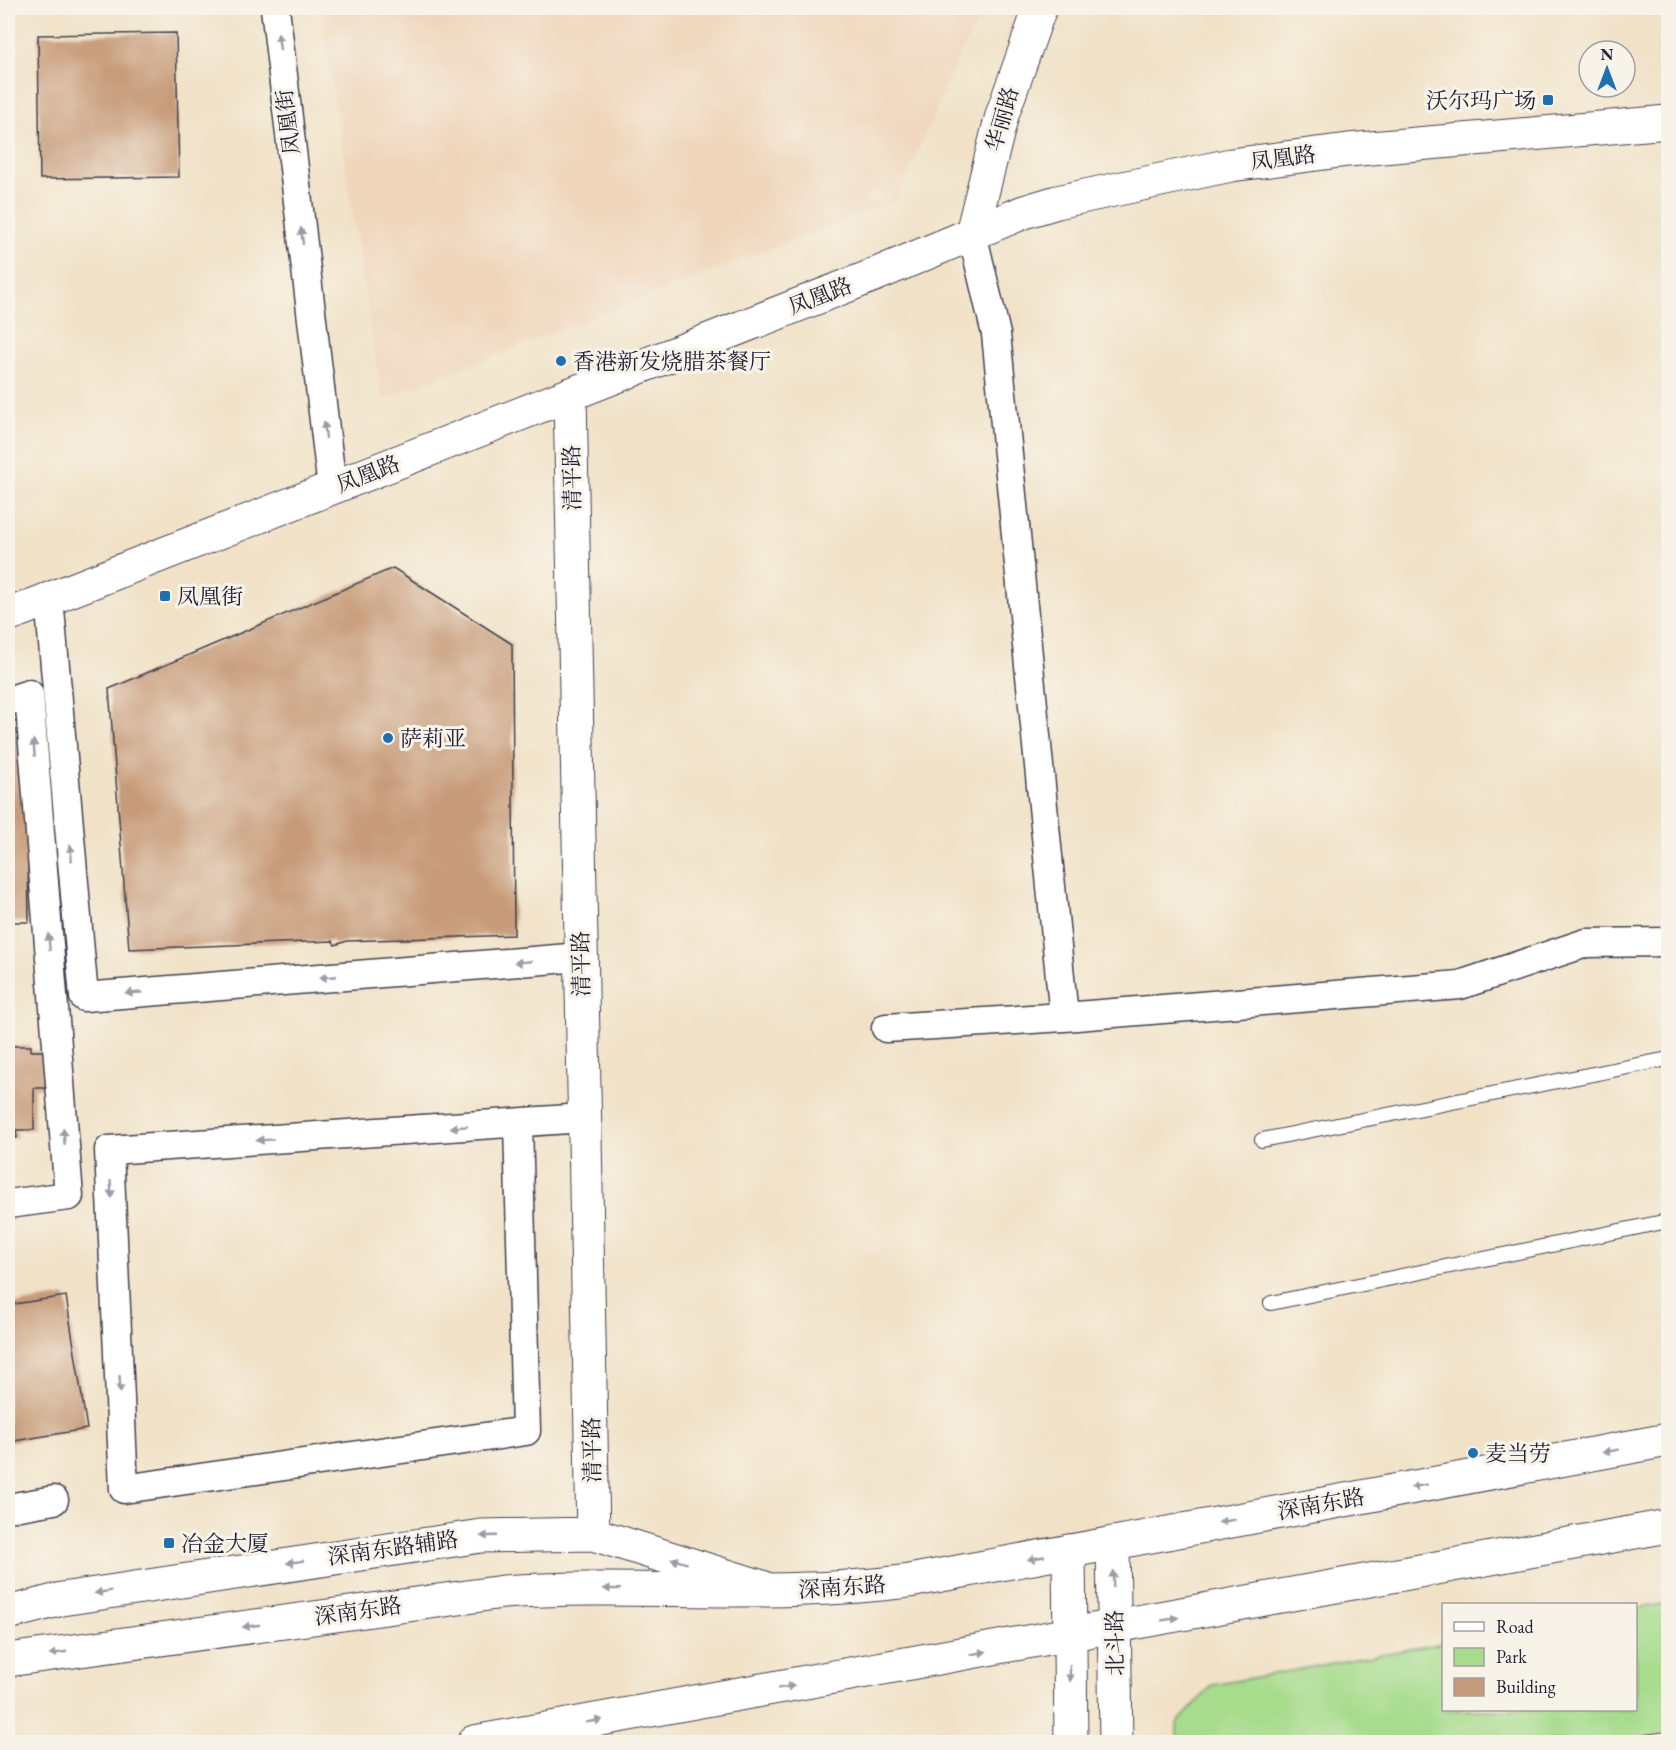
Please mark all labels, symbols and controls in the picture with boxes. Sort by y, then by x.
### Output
one-way arrow [274,33,284,52]
north arrow [1577,39,1637,99]
text: N [1601,44,1614,65]
street label: 华丽路 [979,83,1025,155]
place label: 沃尔玛广场 [1426,86,1536,115]
street label: 凤凰街 [270,87,306,157]
marker: 沃尔玛广场 [1541,93,1555,107]
street label: 凤凰路 [1248,140,1318,176]
one-way arrow [297,226,307,245]
street label: 凤凰路 [784,271,856,321]
place label: 香港新发烧腊茶餐厅 [573,347,771,376]
marker: 香港新发烧腊茶餐厅 [554,354,568,368]
one-way arrow [320,420,330,439]
street label: 清平路 [557,445,587,511]
street label: 凤凰路 [332,449,404,499]
place label: 凤凰街 [177,582,243,611]
marker: 凤凰街 [158,589,172,603]
place label: 萨莉亚 [400,724,466,753]
marker: 萨莉亚 [381,731,395,745]
one-way arrow [29,739,38,758]
one-way arrow [66,843,76,862]
street label: 清平路 [566,931,596,997]
one-way arrow [44,933,54,952]
one-way arrow [513,957,532,966]
one-way arrow [319,972,338,982]
one-way arrow [124,988,143,998]
one-way arrow [450,1122,469,1131]
one-way arrow [59,1127,69,1146]
one-way arrow [255,1135,274,1145]
one-way arrow [106,1179,115,1198]
one-way arrow [115,1374,124,1393]
street label: 清平路 [577,1417,607,1483]
place label: 麦当劳 [1485,1439,1551,1468]
marker: 麦当劳 [1466,1446,1480,1460]
one-way arrow [1601,1447,1620,1456]
street label: 深南东路 [1275,1482,1367,1526]
one-way arrow [1409,1482,1428,1491]
one-way arrow [1218,1517,1237,1526]
street label: 深南东路辅路 [326,1524,460,1572]
place label: 冶金大厦 [181,1529,269,1558]
one-way arrow [479,1531,498,1541]
marker: 冶金大厦 [162,1536,176,1550]
one-way arrow [1026,1554,1045,1563]
one-way arrow [670,1555,688,1565]
one-way arrow [286,1558,305,1567]
street label: 深南东路 [797,1569,887,1605]
one-way arrow [1109,1570,1118,1589]
one-way arrow [602,1584,621,1594]
one-way arrow [93,1588,112,1597]
street label: 深南东路 [312,1591,404,1631]
legend [1442,1603,1637,1711]
street label: 北斗路 [1100,1610,1130,1676]
one-way arrow [1161,1614,1180,1623]
text: Road [1496,1615,1535,1638]
one-way arrow [242,1622,261,1631]
text: Park [1496,1645,1527,1668]
one-way arrow [969,1648,988,1657]
one-way arrow [48,1649,67,1658]
one-way arrow [1065,1663,1075,1682]
text: Building [1496,1675,1556,1698]
one-way arrow [777,1682,796,1691]
one-way arrow [585,1716,604,1725]

